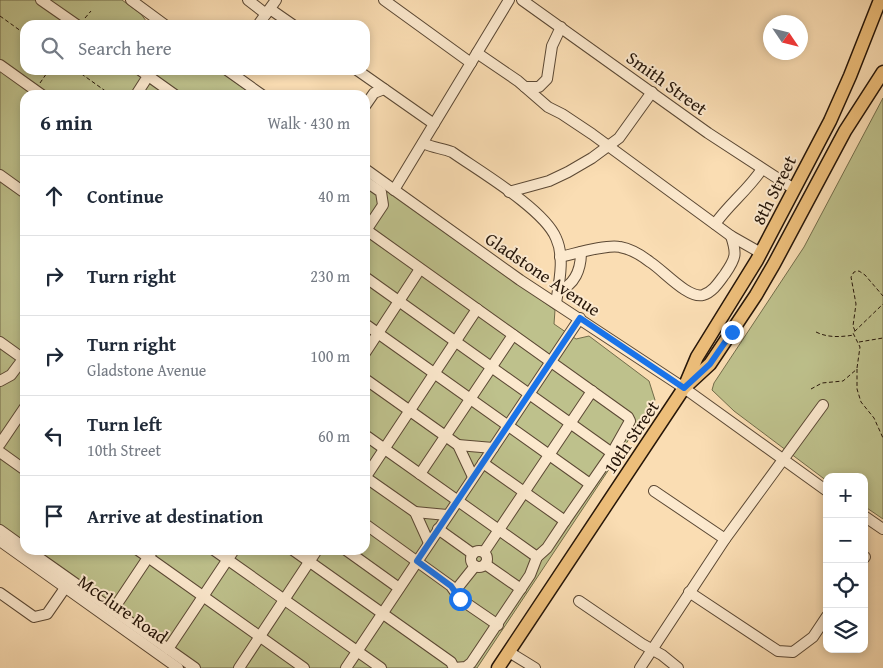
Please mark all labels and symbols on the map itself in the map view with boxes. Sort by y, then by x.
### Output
north arrow [763,15,808,60]
street label: Smith Street [621,44,714,122]
street label: 8th Street [745,150,803,229]
street label: Gladstone Avenue [480,225,606,323]
route end [721,321,744,344]
street label: 10th Street [597,394,666,479]
street label: McClure Road [72,568,174,650]
route start [449,588,472,611]

